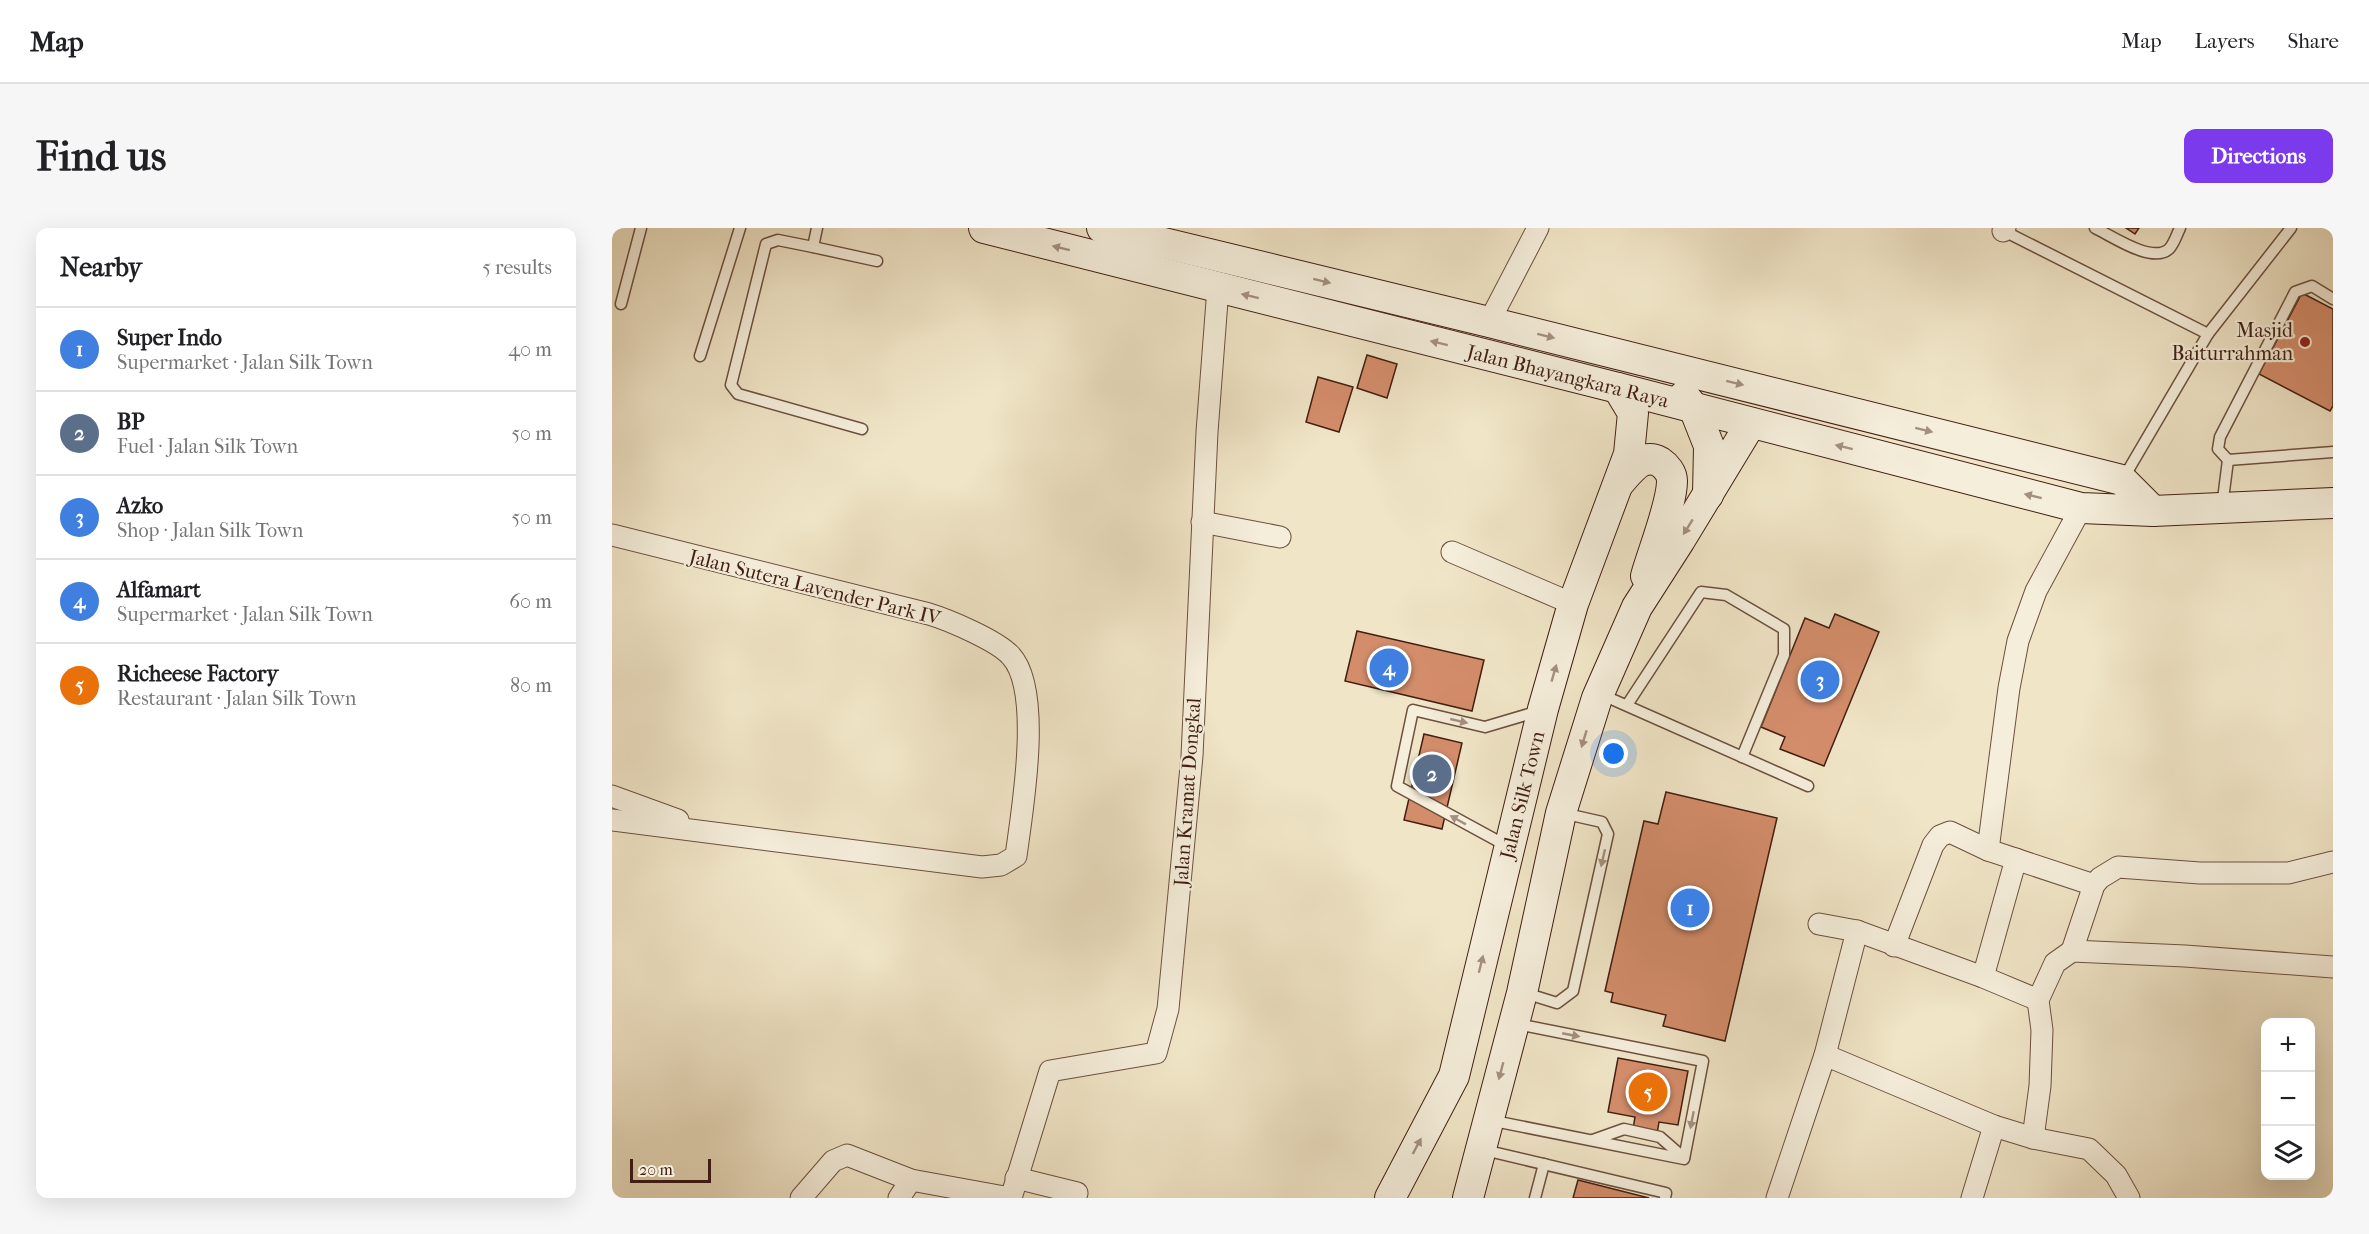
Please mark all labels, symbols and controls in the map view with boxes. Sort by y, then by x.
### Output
text: Map [30,25,84,58]
text: Map [2121,29,2162,53]
text: Layers [2195,29,2254,53]
text: Share [2287,29,2339,53]
button: Directions [2184,129,2333,183]
text: Find us [36,132,166,181]
one-way arrow [1052,243,1070,253]
text: Nearby [60,252,142,283]
text: 5 results [482,256,552,279]
one-way arrow [1313,277,1331,287]
one-way arrow [1241,291,1259,301]
place label: Masjid Baiturrahman [2172,319,2294,365]
text: Super Indo [117,325,222,351]
one-way arrow [1536,331,1555,341]
marker: Masjid Baiturrahman [2298,335,2312,349]
text: 1 [76,338,83,361]
text: 40 m [508,338,552,361]
one-way arrow [1430,338,1449,348]
street label: Jalan Bhayangkara Raya [1463,340,1672,413]
text: Supermarket · Jalan Silk Town [117,351,373,374]
one-way arrow [1726,378,1744,388]
text: BP [117,409,144,435]
text: 2 [74,422,85,445]
text: 50 m [511,422,552,445]
one-way arrow [1915,426,1933,436]
text: Fuel · Jalan Silk Town [117,435,298,458]
one-way arrow [1835,442,1854,452]
one-way arrow [2024,490,2043,500]
text: Azko [117,493,163,519]
text: 3 [75,506,84,529]
text: 50 m [511,506,552,529]
text: Shop · Jalan Silk Town [117,519,303,542]
one-way arrow [1683,519,1694,535]
street label: Jalan Sutera Lavender Park IV [685,545,944,630]
text: Alfamart [117,577,201,603]
text: 4 [74,590,85,613]
text: 60 m [509,590,552,613]
text: Supermarket · Jalan Silk Town [117,603,373,626]
pin: 4 [1370,646,1408,690]
pin: 3 [1800,658,1840,702]
text: Richeese Factory [117,661,278,687]
one-way arrow [1549,664,1559,682]
text: 5 [75,674,84,697]
text: 80 m [510,674,552,697]
text: Restaurant · Jalan Silk Town [117,687,356,710]
street label: Jalan Kramat Dongkal [1169,696,1206,889]
one-way arrow [1450,716,1469,726]
street label: Jalan Silk Town [1495,728,1550,863]
one-way arrow [1579,731,1588,749]
your location [1599,739,1628,768]
pin: 2 [1412,752,1452,796]
one-way arrow [1450,815,1467,825]
one-way arrow [1598,849,1607,868]
pin: 1 [1670,886,1710,930]
one-way arrow [1477,955,1487,973]
map controls [2261,1018,2315,1180]
button: + [2261,1018,2315,1072]
one-way arrow [1562,1031,1581,1040]
one-way arrow [1496,1062,1506,1080]
pin: 5 [1628,1070,1668,1114]
button: − [2261,1072,2315,1126]
one-way arrow [1687,1111,1696,1130]
button: layers [2261,1126,2315,1180]
one-way arrow [1412,1138,1422,1155]
scale bar [630,1156,711,1184]
text: 20 m [639,1160,673,1179]

